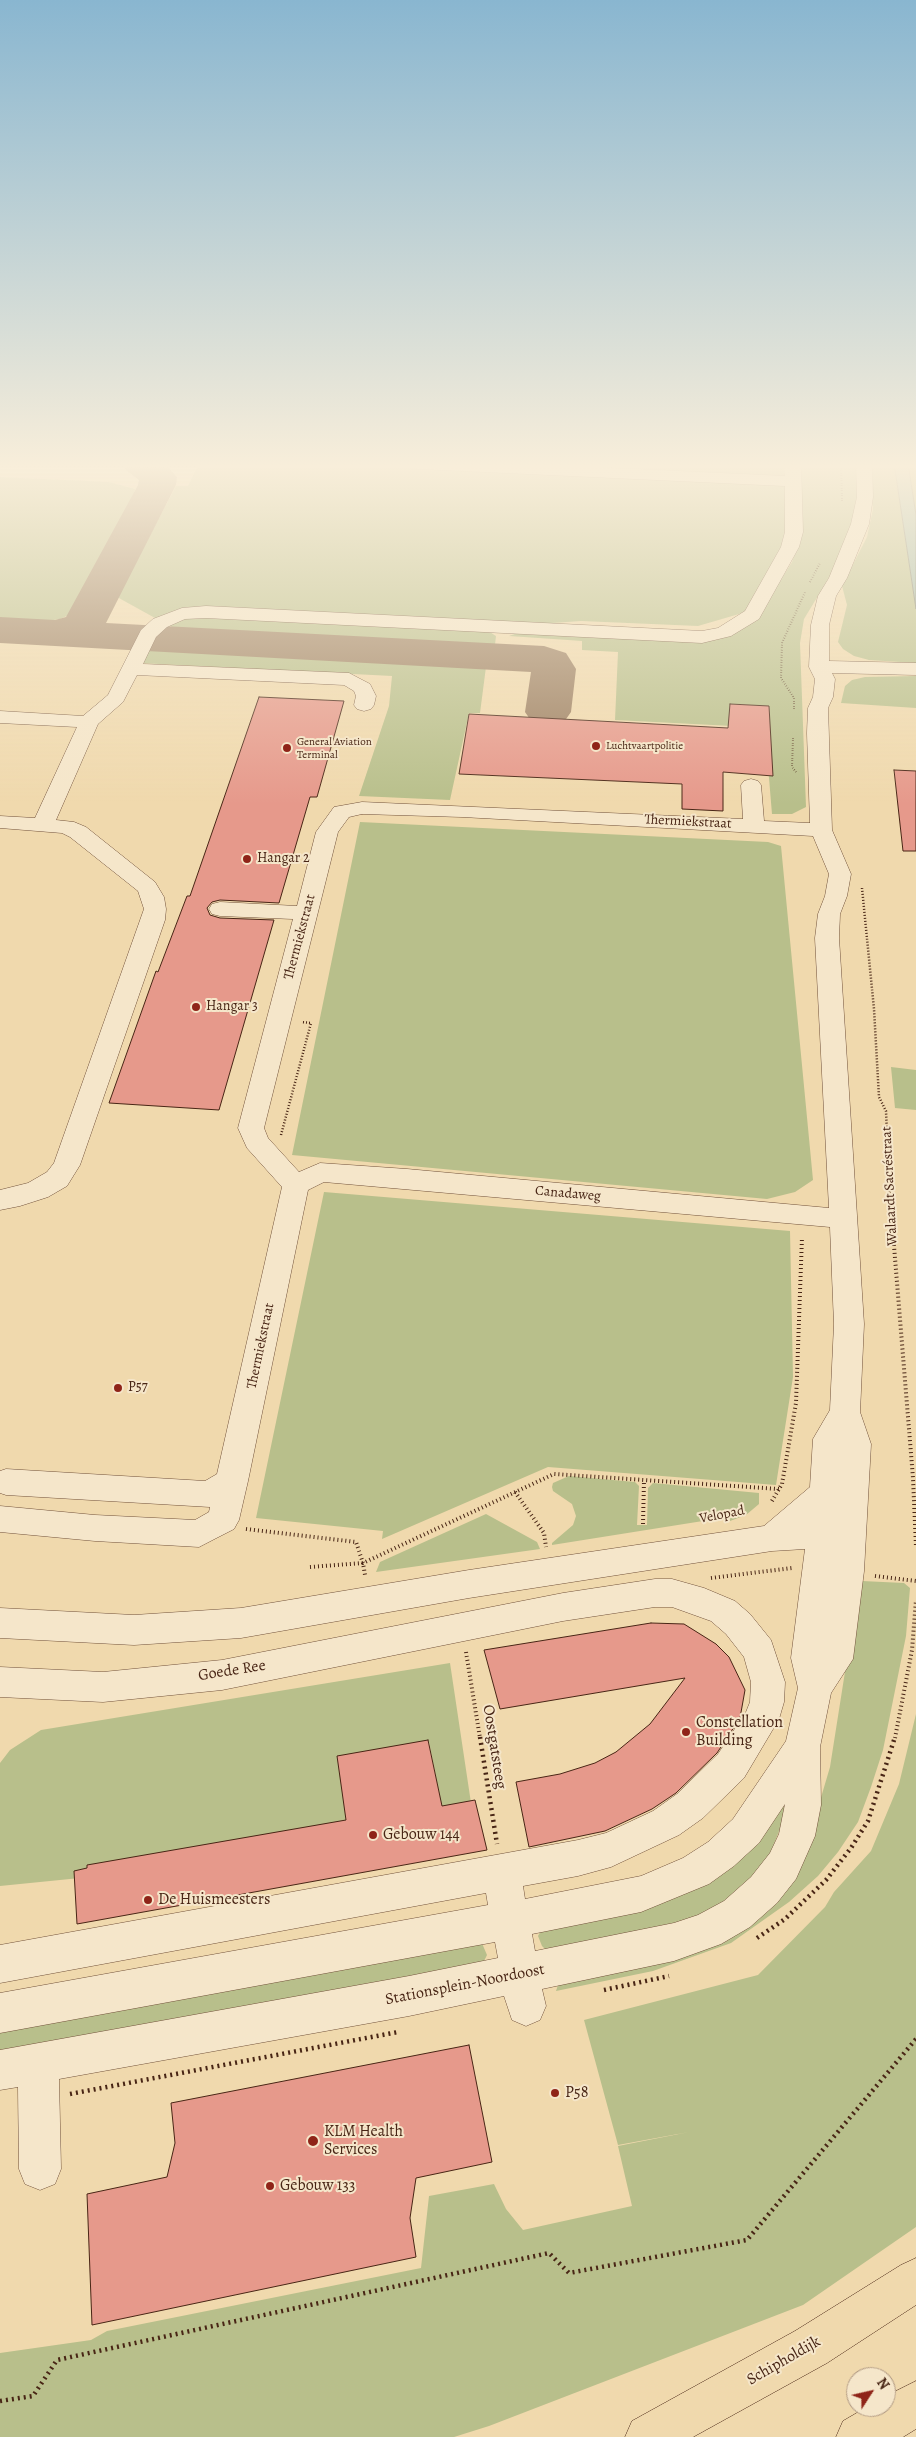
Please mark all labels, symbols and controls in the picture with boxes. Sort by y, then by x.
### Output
place label: General Aviation Terminal [297,735,372,761]
place label: Luchtvaartpolitie [606,739,683,753]
marker: Luchtvaartpolitie [590,740,602,752]
marker: General Aviation Terminal [281,742,293,754]
street label: Thermiekstraat [644,811,732,833]
place label: Hangar 2 [257,851,310,867]
marker: Hangar 2 [241,853,253,865]
street label: Thermiekstraat [281,893,319,981]
place label: Hangar 3 [206,999,258,1015]
marker: Hangar 3 [190,1001,202,1013]
street label: Walaardt Sacréstraat [878,1126,902,1246]
street label: Canadaweg [534,1183,602,1205]
street label: Thermiekstraat [244,1301,278,1391]
place label: P57 [128,1380,148,1396]
marker: P57 [112,1382,124,1394]
street label: Velopad [698,1502,746,1528]
street label: Goede Ree [197,1656,267,1686]
street label: Oostgatsteeg [478,1703,510,1791]
place label: Constellation Building [696,1713,783,1751]
marker: Constellation Building [680,1726,692,1738]
place label: Gebouw 144 [383,1825,460,1845]
marker: Gebouw 144 [367,1829,379,1841]
place label: De Huismeesters [158,1890,270,1910]
marker: De Huismeesters [142,1894,154,1906]
street label: Stationsplein-Noordoost [384,1960,546,2010]
place label: P58 [565,2083,588,2103]
marker: P58 [549,2087,561,2099]
place label: KLM Health Services [324,2122,403,2160]
marker: KLM Health Services [306,2134,320,2148]
place label: Gebouw 133 [280,2176,356,2196]
marker: Gebouw 133 [264,2180,276,2192]
street label: Schipholdijk [744,2332,824,2390]
north arrow [846,2367,896,2417]
text: N [872,2374,894,2393]

